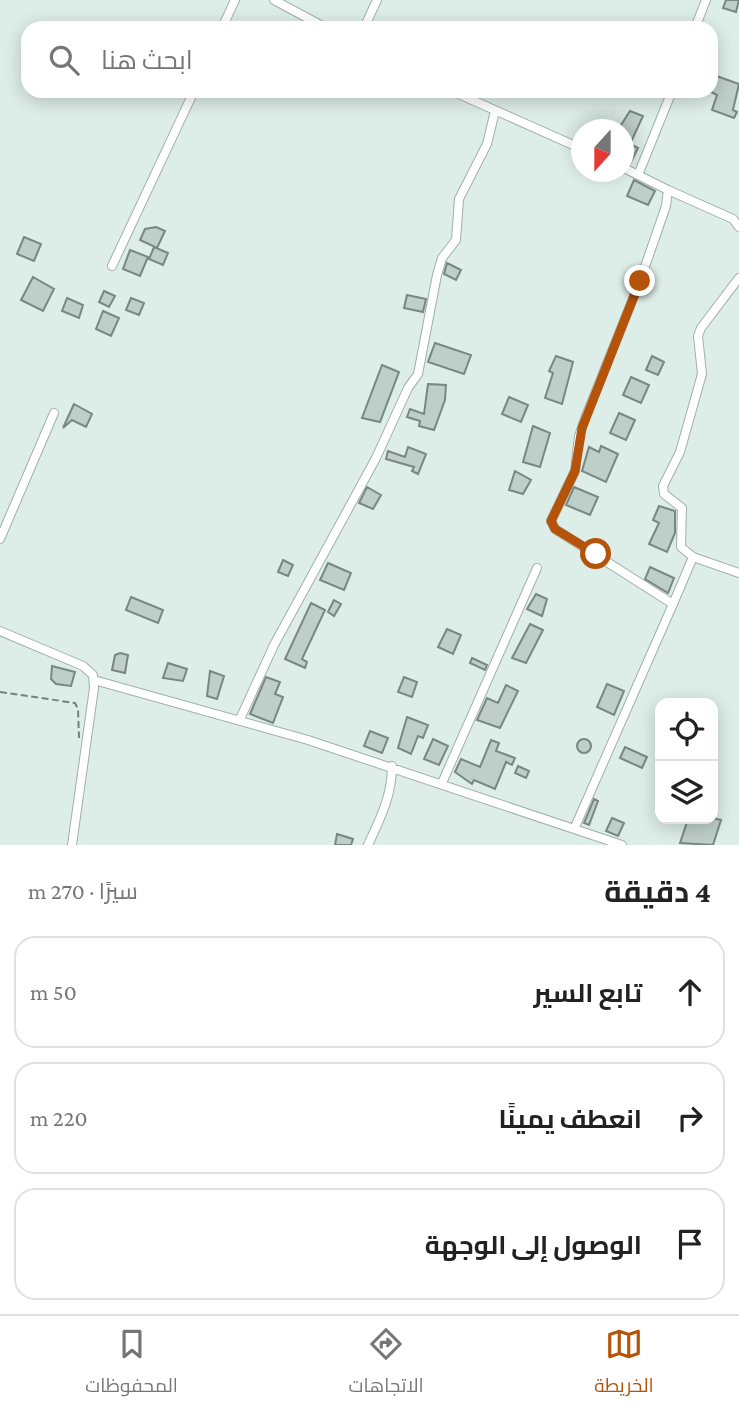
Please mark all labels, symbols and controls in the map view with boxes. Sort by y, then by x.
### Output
search box [21,21,718,98]
icon: search [45,41,83,79]
text: ابحث هنا [101,46,193,75]
north arrow [571,119,634,182]
route end [624,265,655,296]
route start [580,538,611,569]
map controls [655,698,718,824]
button: locate [655,698,718,761]
button: layers [655,761,718,824]
text: 4 دقيقة [604,875,711,908]
text: سيرًا · 270 m [28,878,138,904]
icon: ahead [671,973,709,1011]
text: 50 m [30,979,77,1005]
text: تابع السير [534,979,642,1008]
icon: right [671,1099,709,1137]
text: 220 m [30,1105,88,1131]
text: انعطف يمينًا [498,1105,642,1134]
icon: arrive [671,1225,709,1263]
text: الوصول إلى الوجهة [425,1231,642,1260]
tab: المحفوظات [85,1325,178,1403]
tab: الاتجاهات [348,1325,424,1403]
tab: الخريطة [594,1325,654,1403]

